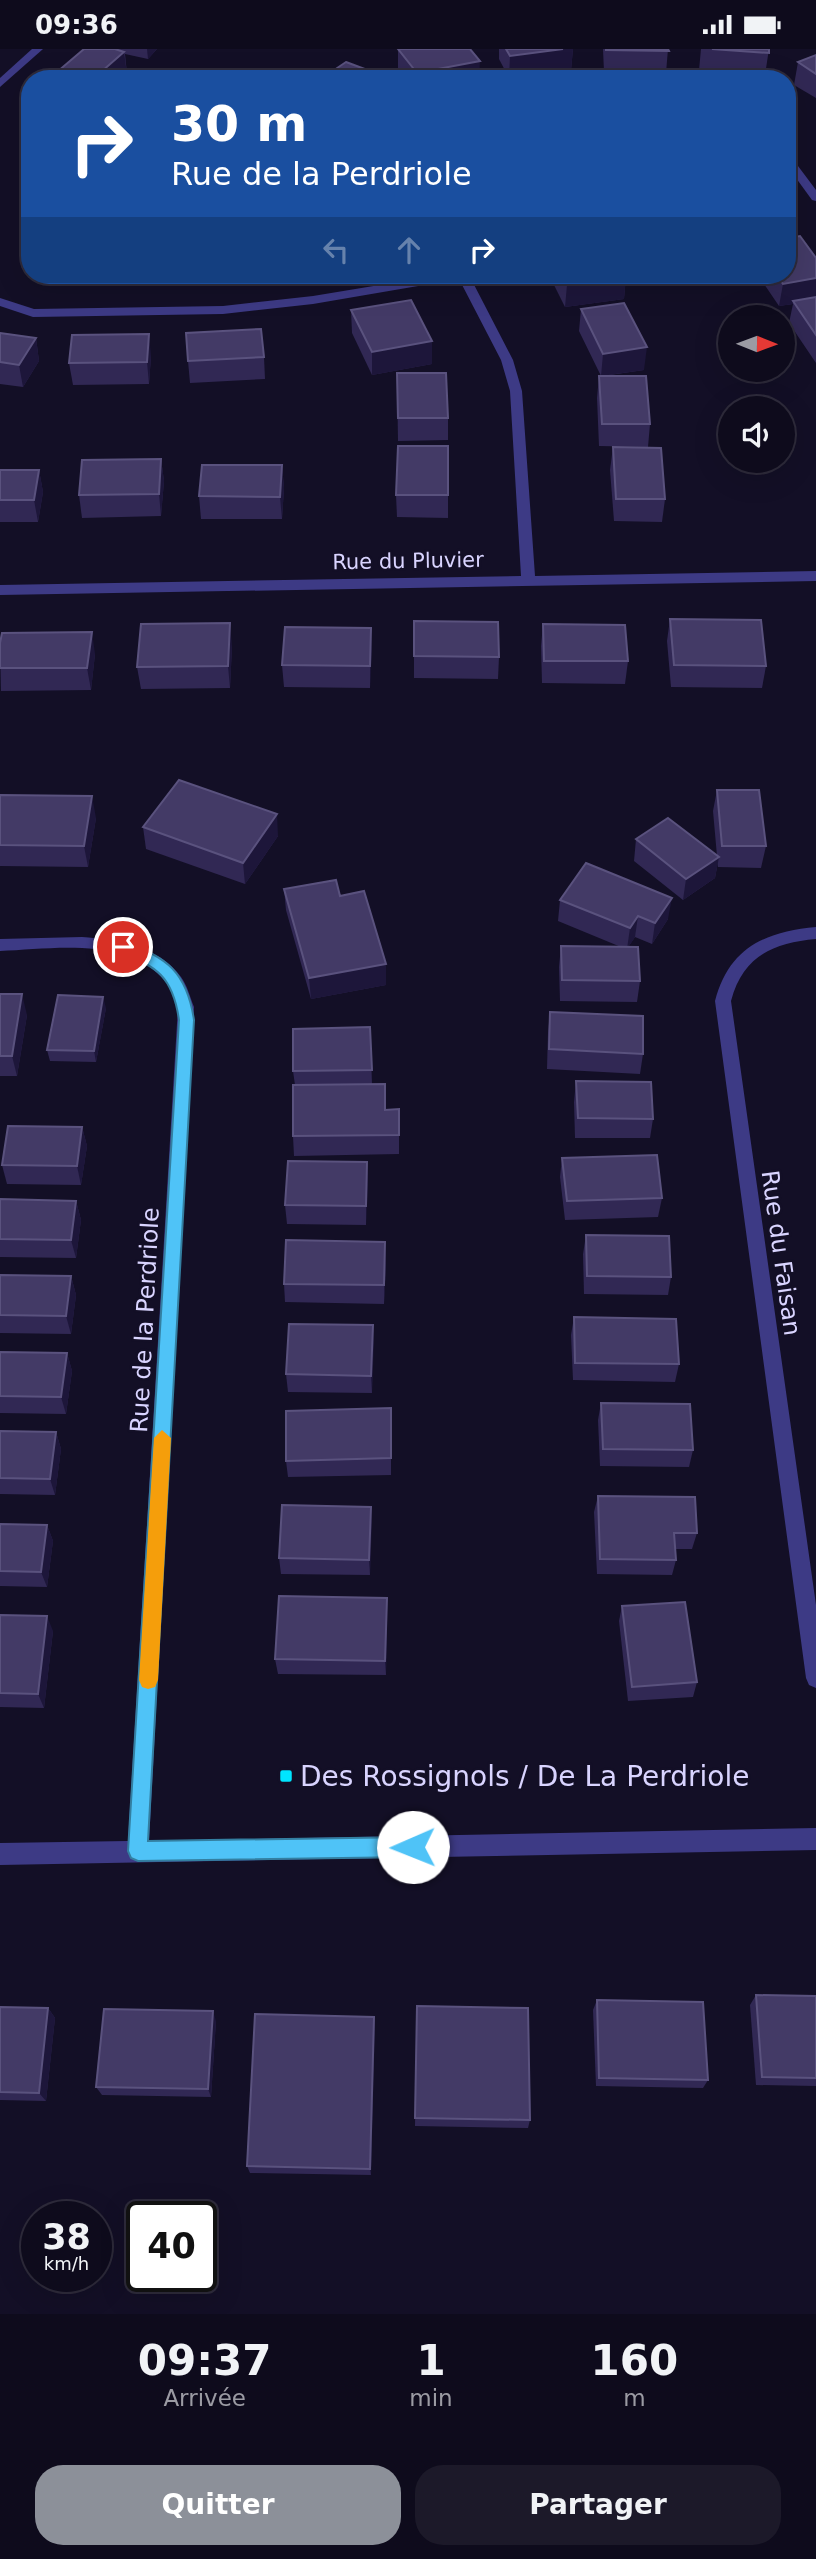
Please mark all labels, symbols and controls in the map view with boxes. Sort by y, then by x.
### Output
text: 09:36 [35,10,118,40]
text: 30 m [171,96,307,153]
icon: right [56,98,147,189]
text: Rue de la Perdriole [171,155,472,193]
icon: left [317,231,355,269]
icon: ahead [390,231,428,269]
icon: right [463,231,501,269]
north arrow [718,305,794,381]
map controls [718,305,795,473]
button: sound [718,396,795,473]
street label: Rue du Pluvier [332,548,484,574]
pin [93,917,153,977]
icon: arrive [104,928,142,966]
street label: Rue du Faisan [756,1169,806,1337]
street label: Rue de la Perdriole [125,1207,165,1433]
place label: Des Rossignols / De La Perdriole [300,1760,750,1793]
marker: Des Rossignols / De La Perdriole [278,1768,294,1784]
position arrow [376,1810,450,1884]
speed limit sign: 40 [126,2201,217,2292]
text: 38 [42,2217,91,2257]
text: km/h [44,2253,89,2274]
text: 09:37 [138,2336,272,2385]
text: 1 [416,2336,446,2385]
text: 160 [591,2336,678,2385]
text: Arrivée [163,2385,246,2411]
text: min [409,2385,453,2411]
text: m [623,2385,646,2411]
button: Quitter [35,2465,401,2545]
button: Partager [415,2465,781,2545]

